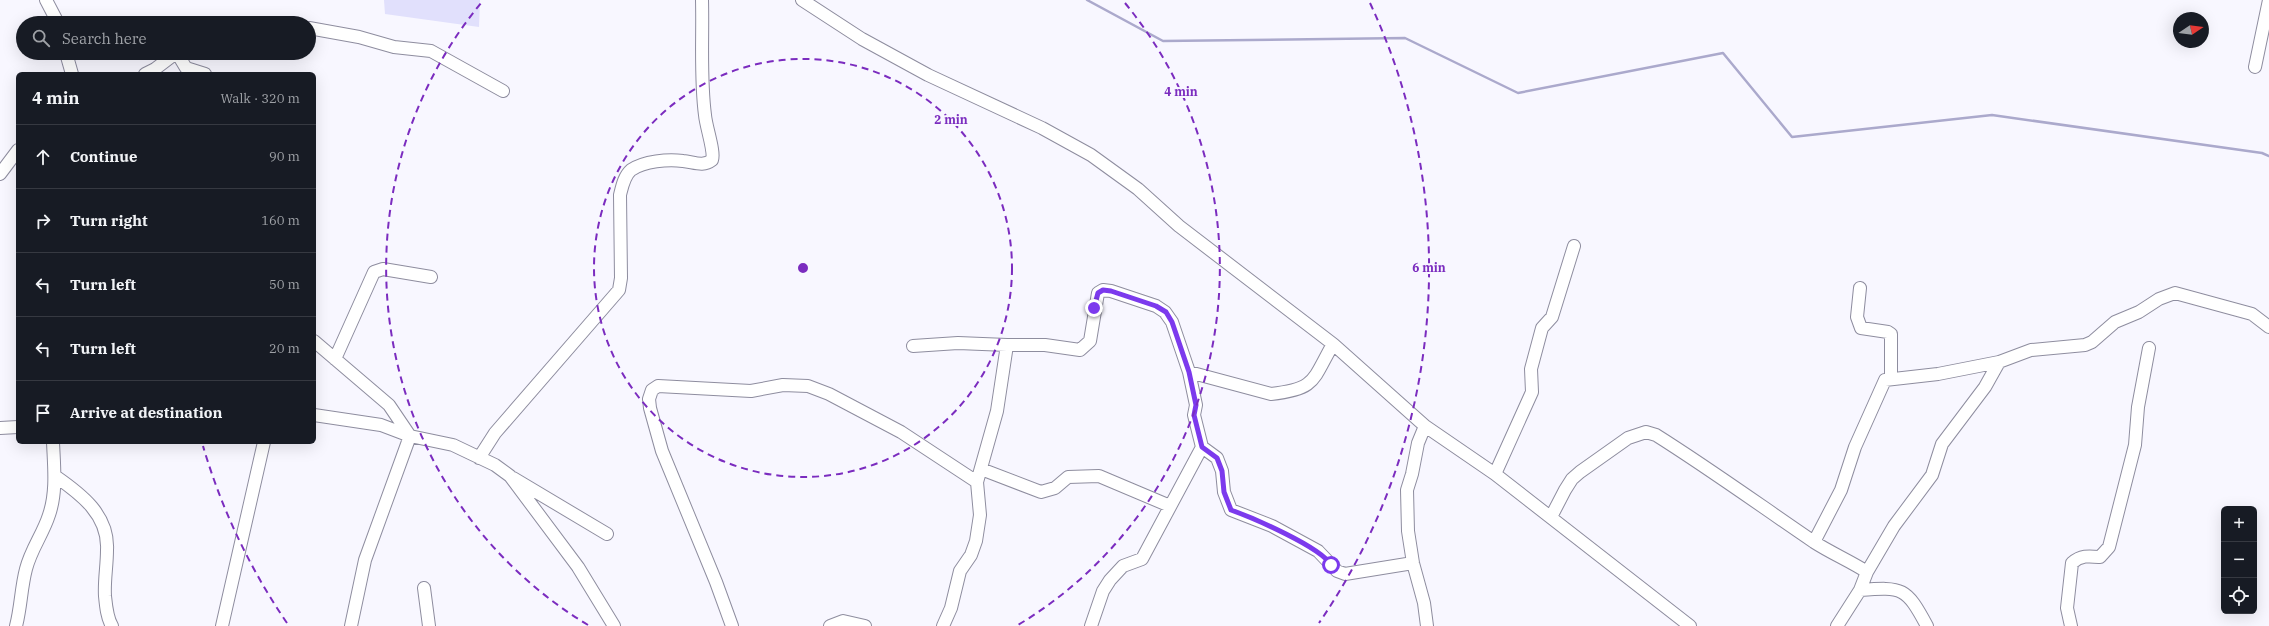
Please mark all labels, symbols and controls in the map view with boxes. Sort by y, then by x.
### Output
north arrow [2173,12,2209,48]
search box [16,16,316,60]
icon: search [30,27,52,49]
text: Search here [62,29,147,48]
text: 4 min [1164,84,1198,99]
text: 4 min [32,87,80,109]
text: Walk · 320 m [221,90,300,107]
text: 2 min [934,112,968,127]
icon: ahead [32,146,54,168]
text: Continue [70,147,137,166]
text: 90 m [269,148,300,165]
icon: right [32,210,54,232]
text: Turn right [70,211,148,230]
text: 160 m [261,212,300,229]
text: 6 min [1412,260,1446,275]
centre of rings [796,261,810,275]
icon: left [32,274,54,296]
text: Turn left [70,275,136,294]
text: 50 m [269,276,300,293]
route end [1085,299,1103,317]
icon: left [32,338,54,360]
text: Turn left [70,339,136,358]
text: 20 m [269,340,300,357]
icon: arrive [32,402,54,424]
text: Arrive at destination [70,403,222,422]
map controls [2221,506,2257,614]
button: + [2221,506,2257,542]
button: − [2221,542,2257,578]
route start [1322,556,1340,574]
button: locate [2221,578,2257,614]

